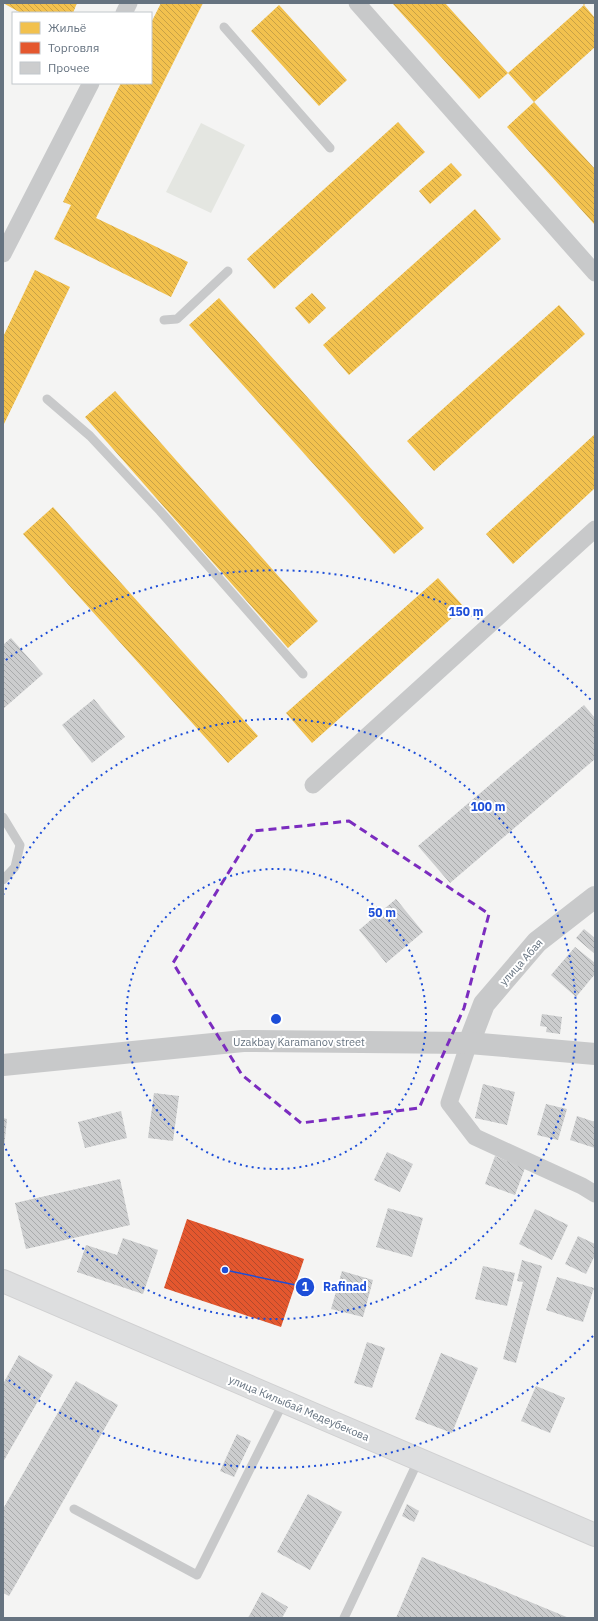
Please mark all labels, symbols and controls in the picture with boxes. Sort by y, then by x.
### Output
legend [12,12,152,84]
text: Жильё [48,20,87,35]
text: Торговля [48,40,99,55]
text: Прочее [48,60,90,75]
text: 150 m [448,604,484,619]
text: 100 m [470,799,506,814]
text: 50 m [368,905,396,920]
street label: улица Абая [496,936,546,988]
centre of rings [269,1012,283,1026]
street label: Uzakbay Karamanov street [233,1035,365,1049]
callout: Rafinad [295,1275,375,1299]
text: 1 [301,1279,309,1294]
text: Rafinad [323,1279,367,1294]
street label: улица Килыбай Медеубекова [227,1372,371,1444]

